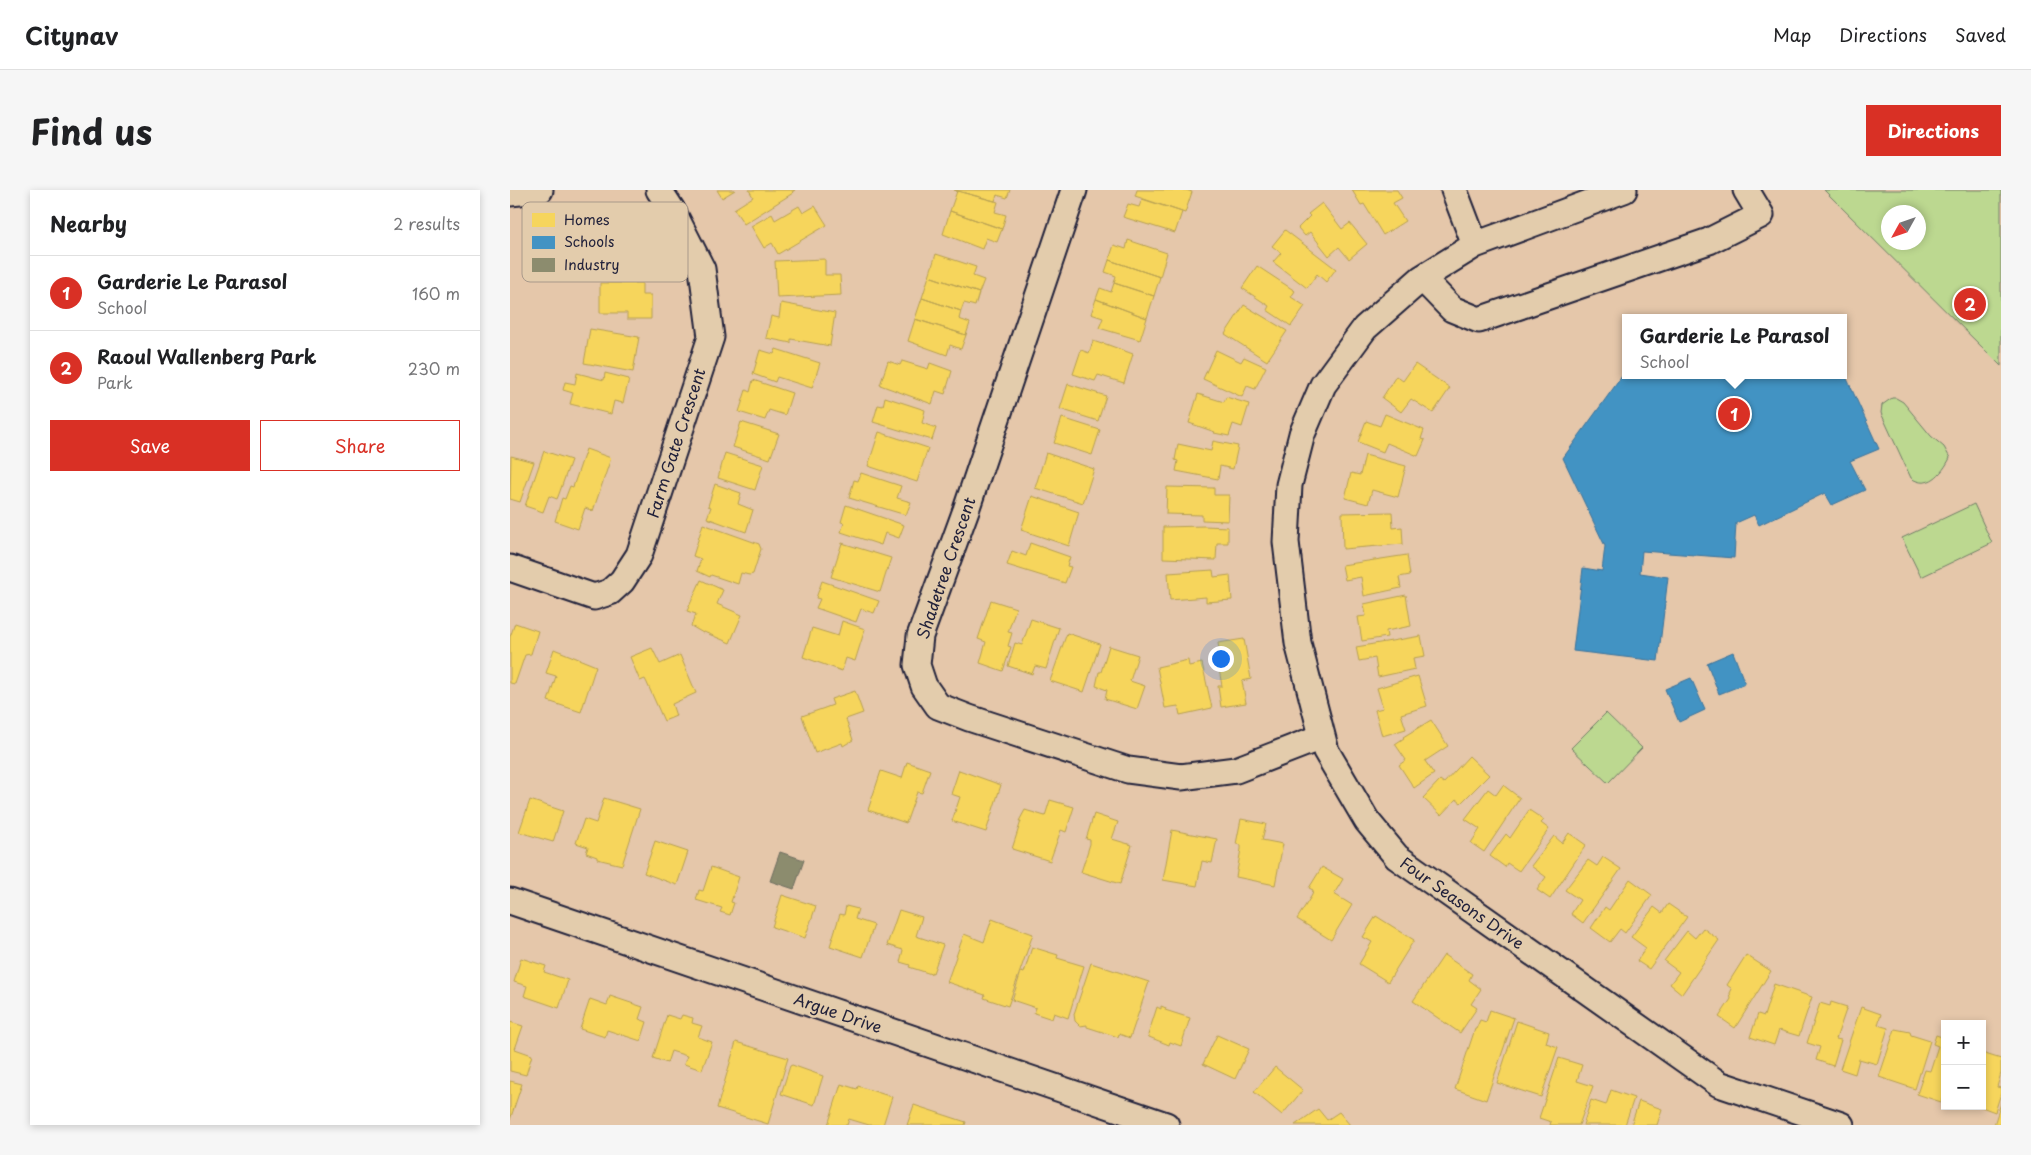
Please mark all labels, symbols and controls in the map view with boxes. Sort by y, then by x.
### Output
text: Citynav [25,17,118,53]
text: Map [1773,21,1811,48]
text: Directions [1839,21,1927,48]
text: Saved [1955,21,2006,48]
text: Find us [30,104,152,157]
button: Directions [1866,105,2001,156]
legend [522,202,688,282]
north arrow [1881,205,1926,250]
text: Nearby [50,207,127,239]
text: Homes [564,209,610,230]
text: 2 results [393,211,460,235]
text: Schools [564,231,614,252]
text: Industry [564,254,619,275]
text: Garderie Le Parasol [97,267,287,295]
text: 1 [62,281,70,305]
text: 160 m [412,281,460,305]
pin: 2 [1954,285,1986,323]
text: School [97,295,147,319]
popup [1622,314,1847,379]
text: Garderie Le Parasol [1639,321,1830,349]
text: Raoul Wallenberg Park [97,342,317,370]
text: School [1639,349,1690,373]
text: 2 [60,356,72,380]
text: 230 m [408,356,460,380]
street label: Farm Gate Crescent [639,364,711,521]
text: Park [97,370,133,394]
pin: 1 [1718,395,1750,433]
button: Save [50,420,250,471]
button: Share [260,420,460,471]
street label: Shadetree Crescent [909,493,981,642]
your location [1208,646,1234,672]
street label: Four Seasons Drive [1396,850,1530,954]
street label: Argue Drive [791,986,885,1038]
map controls [1941,1020,1986,1110]
button: + [1941,1020,1986,1065]
button: − [1941,1065,1986,1110]

